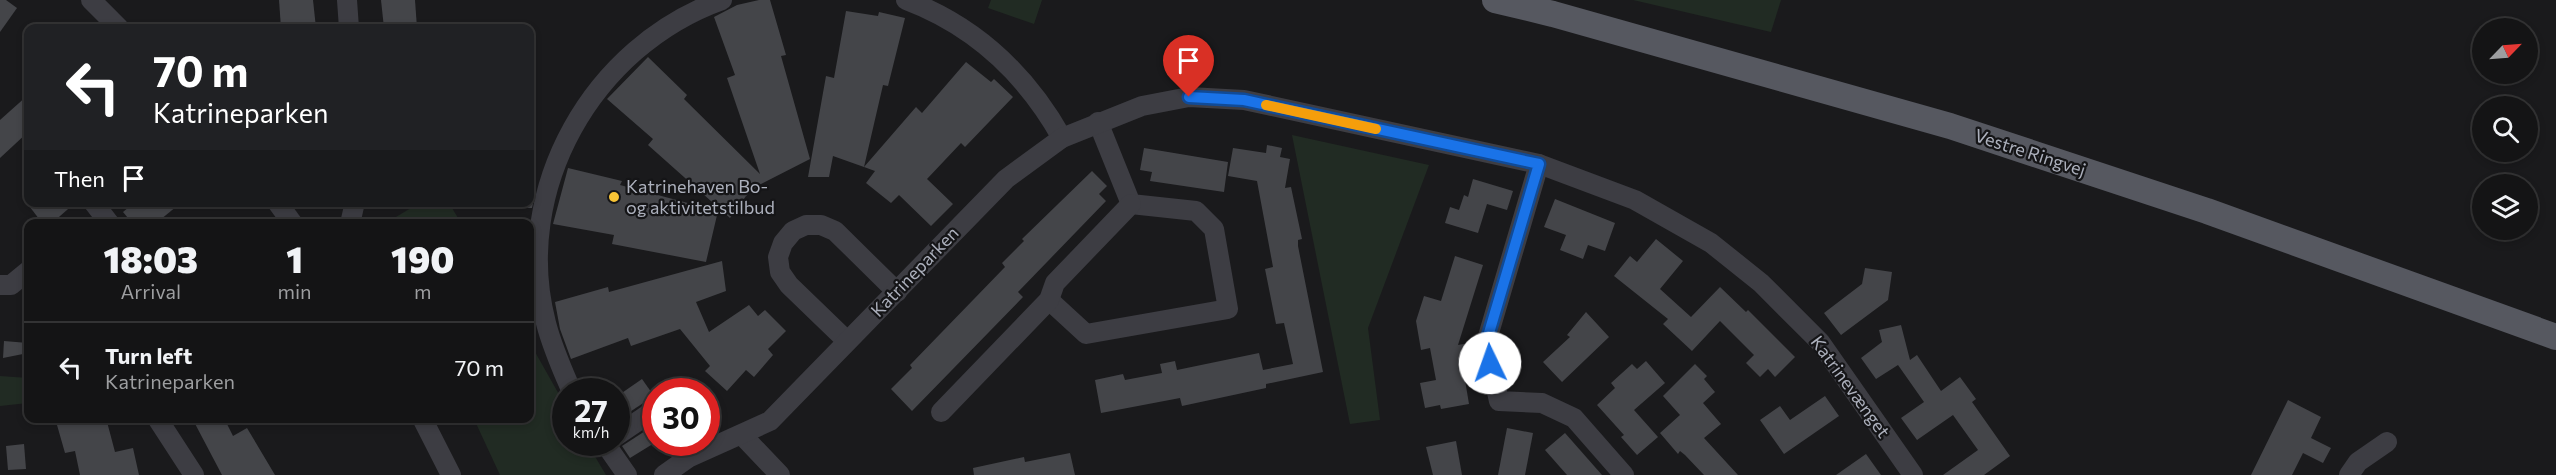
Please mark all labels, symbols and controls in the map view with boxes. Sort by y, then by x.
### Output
north arrow [2472,18,2538,84]
map controls [2472,18,2538,240]
pin [1163,35,1214,97]
text: 70 m [153,44,248,96]
icon: arrive [1172,44,1205,77]
icon: left [54,48,132,126]
text: Katrineparken [153,96,328,129]
button: search [2472,96,2538,162]
street label: Vestre Ringvej [1972,124,2089,180]
icon: arrive [117,162,150,195]
text: Then [54,165,105,192]
button: layers [2472,174,2538,240]
place label: Katrinehaven Bo- og aktivitetstilbud [626,175,775,218]
marker: Katrinehaven Bo- og aktivitetstilbud [607,190,621,204]
street label: Katrineparken [866,222,963,321]
text: 18:03 [104,236,198,280]
text: 1 [286,236,303,280]
text: 190 [391,236,454,280]
text: Arrival [120,279,181,303]
text: min [278,279,312,303]
text: m [414,279,432,303]
position arrow [1458,331,1522,395]
street label: Katrinevænget [1806,331,1895,442]
text: Turn left [105,342,192,369]
icon: left [54,351,87,384]
text: 70 m [455,354,504,381]
text: Katrineparken [105,369,235,393]
speed limit sign: 30 [642,378,720,456]
text: 27 [574,391,608,428]
text: km/h [573,423,609,441]

